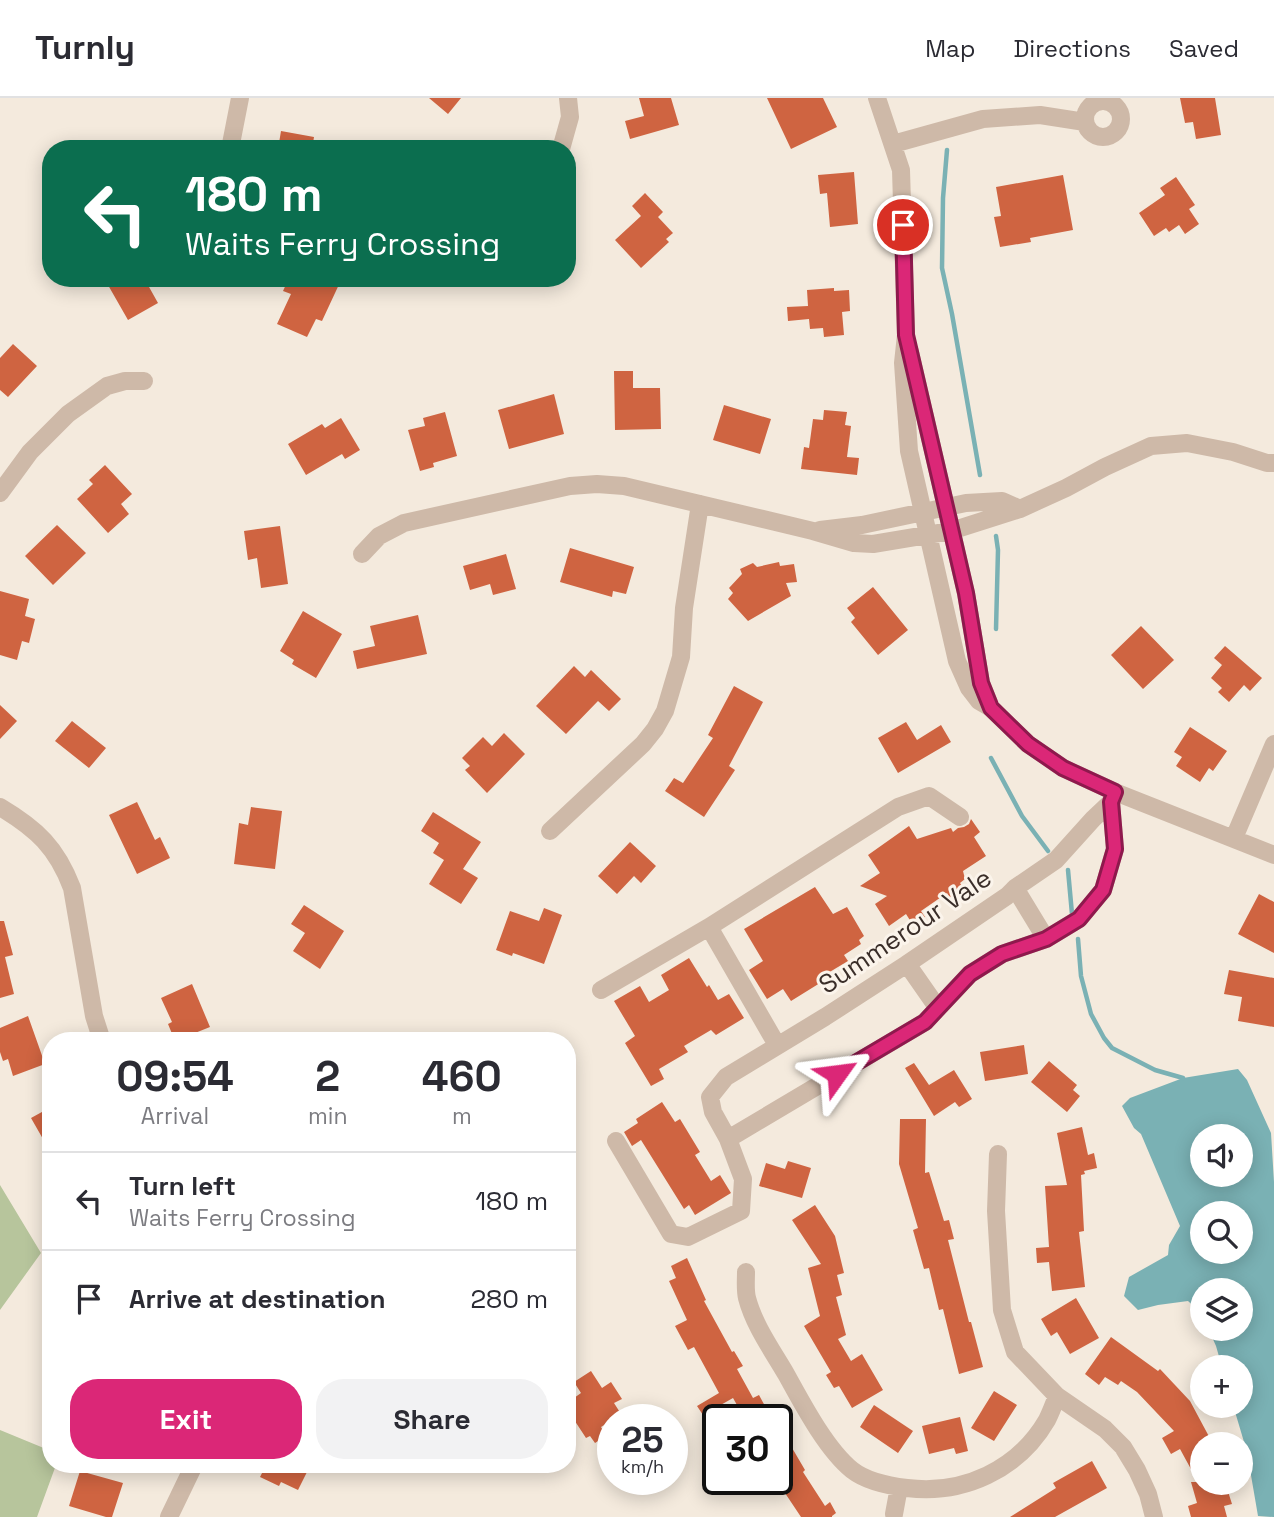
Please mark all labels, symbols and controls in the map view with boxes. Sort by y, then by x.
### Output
text: Turnly [35,27,135,69]
text: Map [925,33,975,64]
text: Directions [1013,33,1131,64]
text: Saved [1169,33,1239,64]
text: 180 m [185,163,323,225]
icon: left [70,168,161,259]
pin [873,195,933,255]
icon: arrive [884,206,922,244]
text: Waits Ferry Crossing [185,224,500,264]
street label: Summerour Vale [812,861,998,1001]
position arrow [800,1037,874,1111]
text: 09:54 [116,1050,234,1103]
text: 2 [315,1050,340,1103]
text: 460 [422,1050,502,1103]
text: Arrival [141,1101,209,1131]
text: min [308,1101,348,1131]
text: m [452,1101,472,1131]
map controls [1190,1124,1253,1495]
button: sound [1190,1124,1253,1187]
text: Turn left [129,1169,236,1203]
icon: left [70,1182,108,1220]
text: 180 m [475,1184,548,1218]
button: search [1190,1201,1253,1264]
text: Waits Ferry Crossing [129,1203,356,1233]
button: layers [1190,1278,1253,1341]
icon: arrive [70,1280,108,1318]
text: Arrive at destination [129,1282,386,1316]
text: 280 m [470,1282,548,1316]
button: + [1190,1355,1253,1418]
button: Exit [70,1379,302,1459]
button: Share [316,1379,548,1459]
speed limit sign: 30 [702,1404,793,1495]
text: 25 [622,1418,663,1462]
button: − [1190,1432,1253,1495]
text: km/h [621,1455,664,1478]

